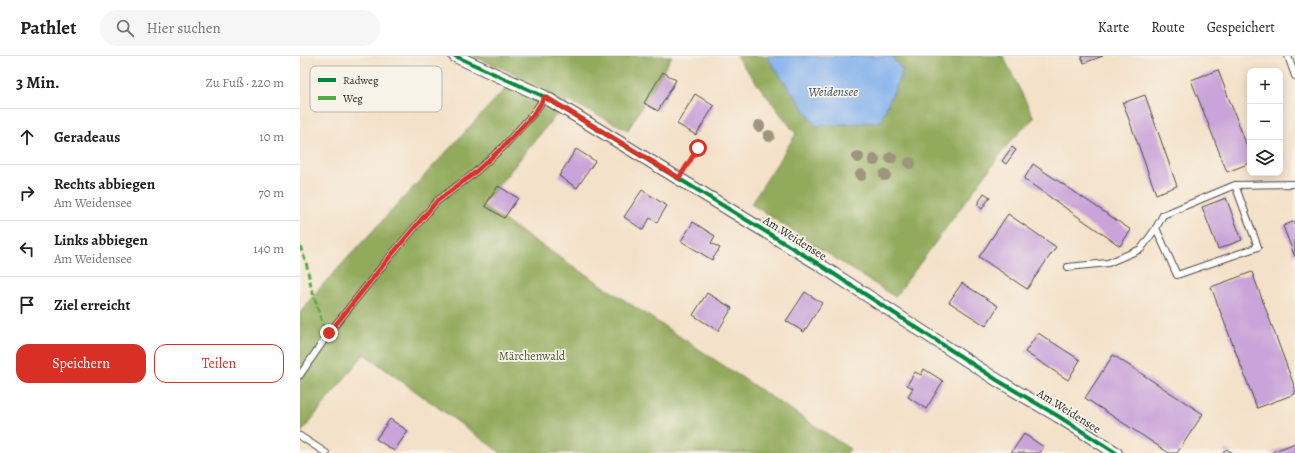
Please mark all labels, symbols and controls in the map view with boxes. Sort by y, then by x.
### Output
search box [100,10,380,46]
text: Pathlet [20,15,76,41]
icon: search [114,17,136,39]
text: Hier suchen [146,18,221,38]
text: Karte [1098,18,1129,37]
text: Route [1151,18,1185,37]
text: Gespeichert [1207,18,1275,37]
legend [310,66,442,112]
map controls [1247,68,1283,176]
button: + [1247,68,1283,104]
text: 3 Min. [16,71,60,94]
text: Radweg [343,73,379,88]
text: Zu Fuß · 220 m [205,74,284,91]
water label: Weidensee [808,83,858,100]
text: Weg [342,91,363,106]
button: − [1247,104,1283,140]
icon: ahead [16,126,38,148]
text: Geradeaus [54,127,120,147]
text: 10 m [259,128,284,145]
route start [689,139,707,157]
button: layers [1247,140,1283,176]
text: Rechts abbiegen [54,174,155,194]
icon: right [16,182,38,204]
text: 70 m [258,184,284,201]
text: Am Weidensee [54,194,132,211]
street label: Am Weidensee [759,212,830,264]
text: Links abbiegen [54,230,148,250]
icon: left [16,238,38,260]
text: 140 m [253,240,284,257]
text: Am Weidensee [54,250,132,267]
icon: arrive [16,294,38,316]
text: Ziel erreicht [54,295,130,315]
route end [320,324,338,342]
button: Speichern [16,344,146,383]
button: Teilen [154,344,284,383]
park label: Märchenwald [499,348,566,364]
street label: Am Weidensee [1033,385,1104,437]

